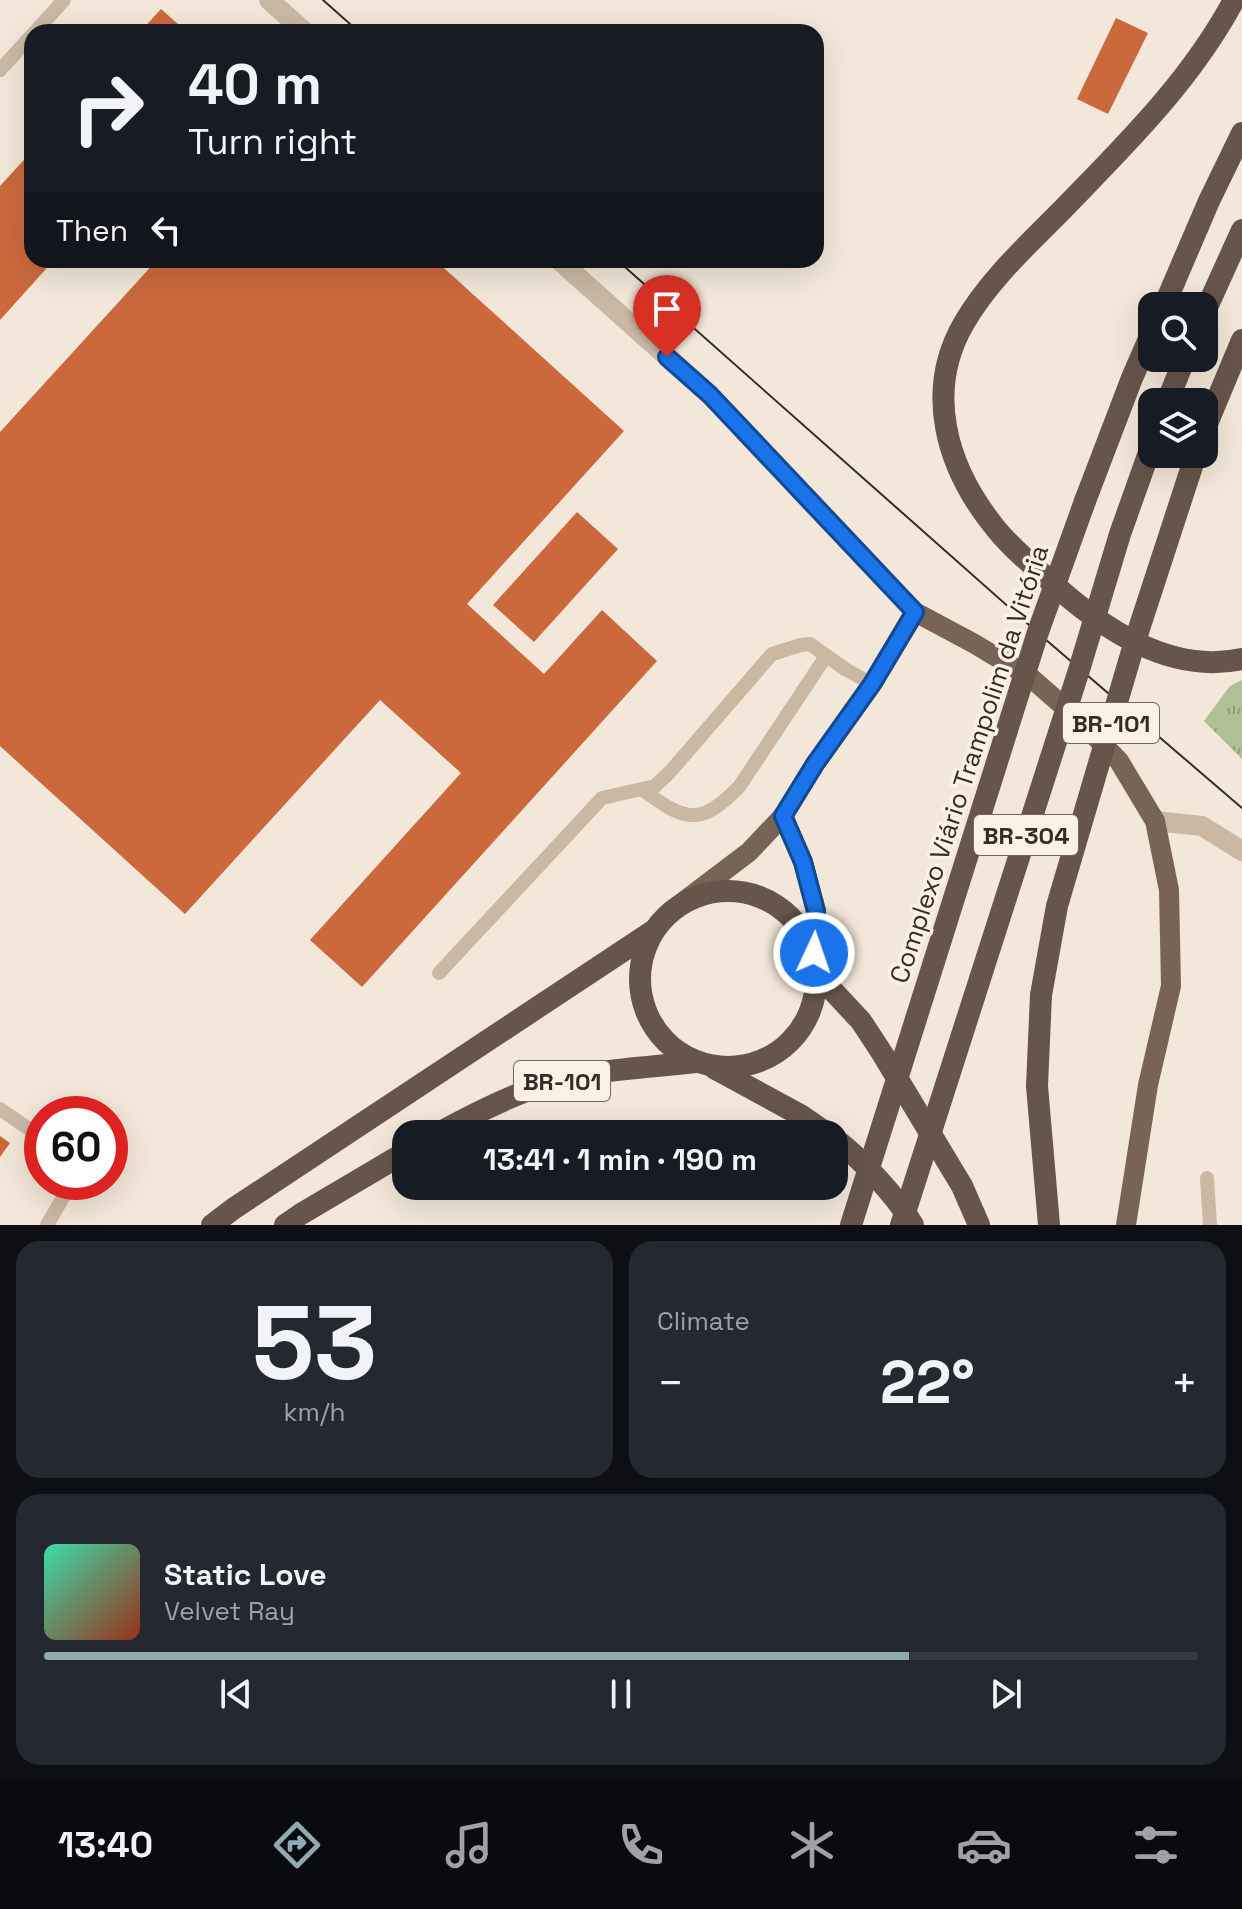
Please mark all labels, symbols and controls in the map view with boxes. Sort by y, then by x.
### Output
text: 40 m [188,49,322,120]
icon: right [56,56,160,160]
text: Turn right [188,119,357,165]
icon: left [144,208,188,252]
text: Then [56,211,128,250]
pin [633,275,701,357]
icon: arrive [645,287,689,331]
map controls [1138,292,1218,468]
button: search [1138,292,1218,372]
button: layers [1138,388,1218,468]
street label: Complexo Viário Trampolim da Vitória [882,540,1056,988]
road number: BR-101 [1063,703,1159,743]
road number: BR-304 [974,815,1078,855]
position arrow [772,911,856,995]
road number: BR-101 [514,1061,610,1101]
speed limit sign: 60 [24,1096,128,1200]
text: 13:41 · 1 min · 190 m [483,1140,757,1179]
text: 53 [252,1277,377,1409]
text: Climate [657,1304,750,1338]
text: 22° [880,1344,975,1421]
text: − [657,1355,684,1411]
text: + [1171,1355,1198,1411]
text: km/h [284,1395,345,1429]
text: Static Love [164,1555,327,1594]
text: Velvet Ray [164,1594,295,1628]
icon: previous [214,1672,258,1716]
icon: pause [599,1672,643,1716]
icon: next [984,1672,1028,1716]
icon: directions [269,1817,325,1873]
icon: music [441,1817,497,1873]
icon: phone [613,1817,669,1873]
icon: climate [784,1817,840,1873]
icon: car [956,1817,1012,1873]
icon: filters [1128,1817,1184,1873]
text: 13:40 [58,1822,153,1868]

